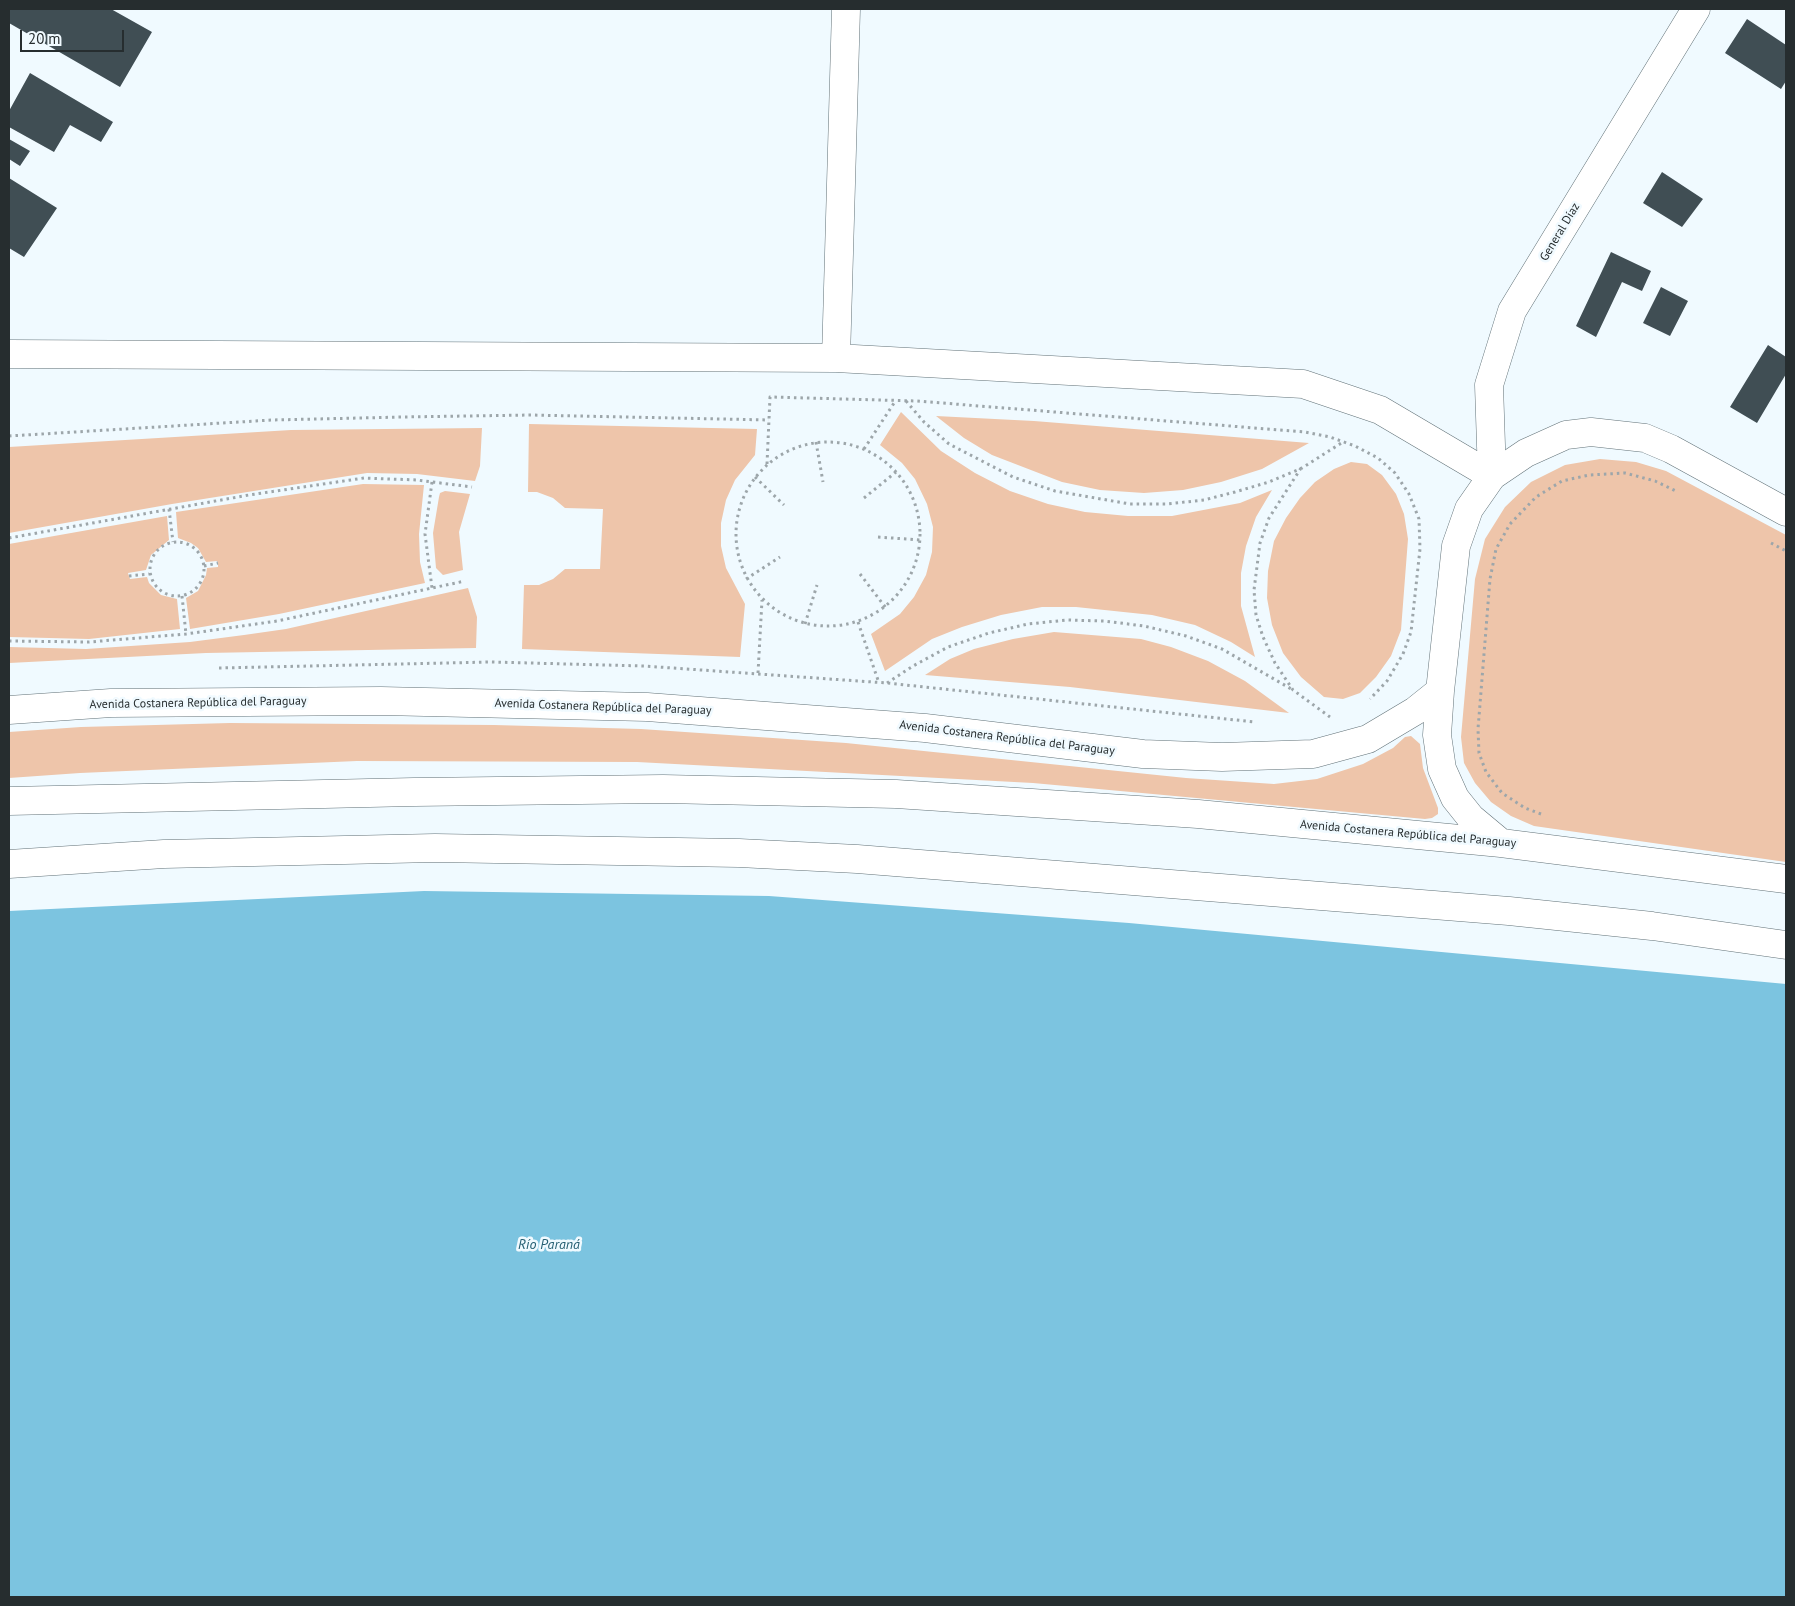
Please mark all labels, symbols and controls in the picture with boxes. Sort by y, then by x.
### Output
scale bar [22,20,126,52]
text: 20 m [28,29,61,48]
street label: General Díaz [1537,200,1583,264]
street label: Avenida Costanera República del Paraguay [89,694,307,712]
street label: Avenida Costanera República del Paraguay [494,696,712,718]
street label: Avenida Costanera República del Paraguay [898,718,1116,758]
street label: Avenida Costanera República del Paraguay [1299,817,1517,851]
water label: Río Paraná [518,1237,580,1253]

